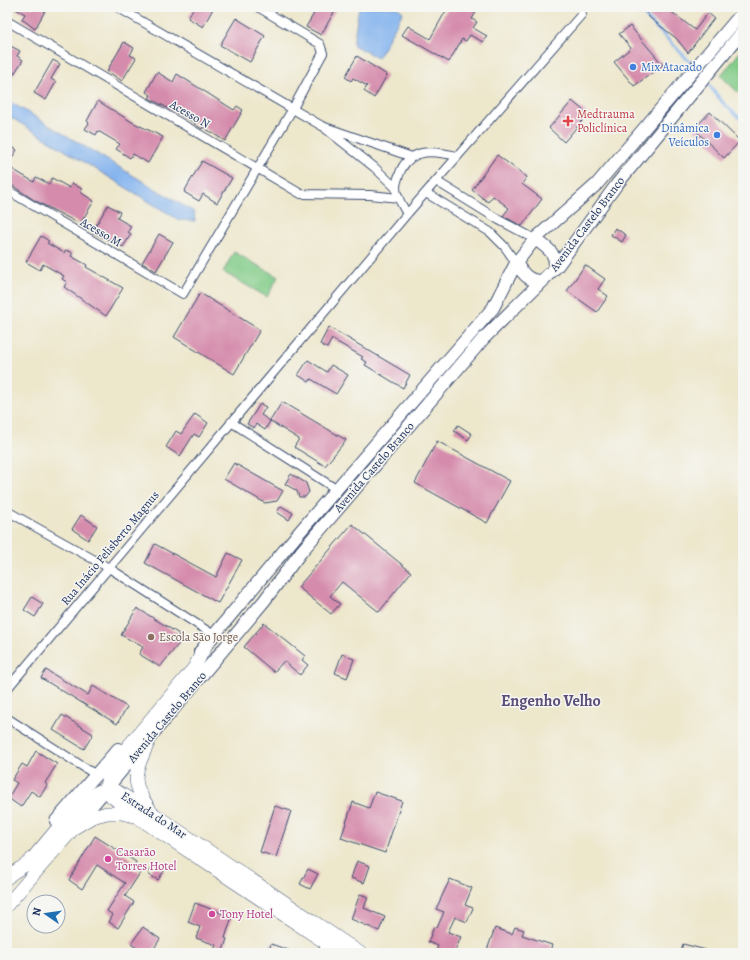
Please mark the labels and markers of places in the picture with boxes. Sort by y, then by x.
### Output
place label: Mix Atacado [641,59,702,75]
marker: Mix Atacado [628,62,638,72]
place label: Medtrauma Policlínica [577,106,635,136]
marker: Medtrauma Policlínica [562,115,574,127]
place label: Dinâmica Veículos [661,120,709,150]
marker: Dinâmica Veículos [712,130,722,140]
place label: Escola São Jorge [159,629,238,645]
marker: Escola São Jorge [146,632,156,642]
place label: Casarão Torres Hotel [116,844,177,874]
marker: Casarão Torres Hotel [103,854,113,864]
place label: Tony Hotel [220,906,273,922]
marker: Tony Hotel [207,909,217,919]

